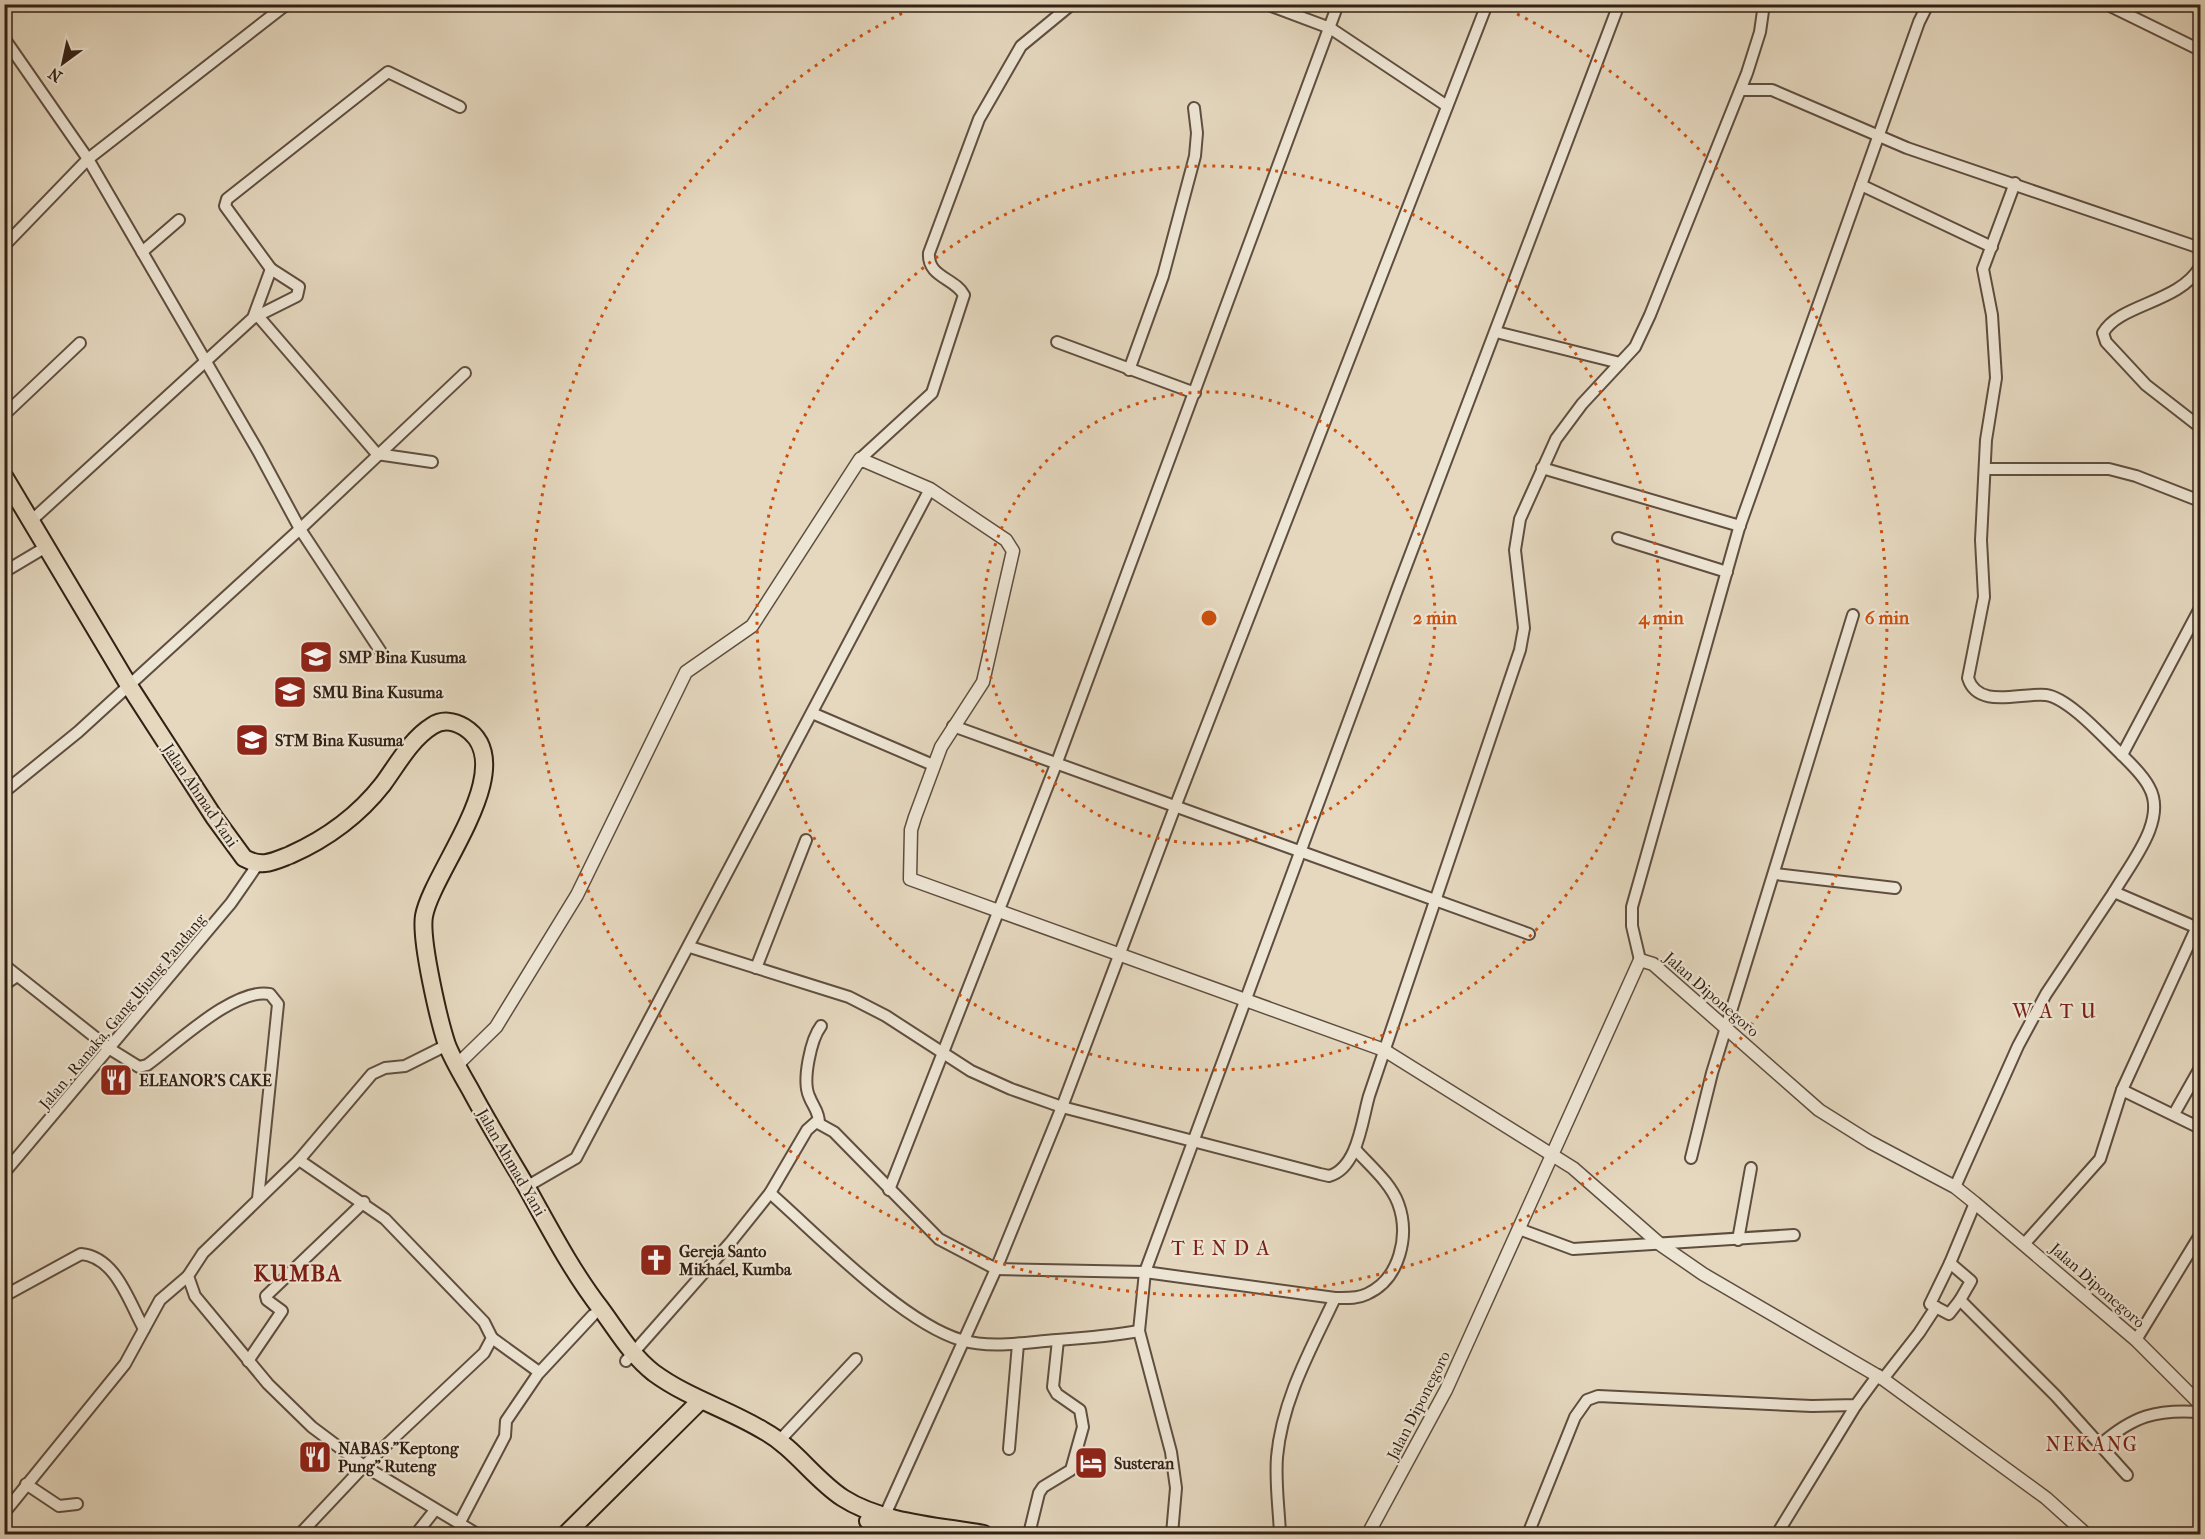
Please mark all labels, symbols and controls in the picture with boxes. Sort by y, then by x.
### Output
north arrow [33,33,93,93]
text: N [44,63,65,86]
centre of rings [1199,608,1219,628]
text: 2 min [1413,608,1457,629]
text: 4 min [1637,608,1684,629]
text: 6 min [1865,608,1910,629]
school or university icon: SMP Bina Kusuma [298,639,334,675]
place label: SMP Bina Kusuma [339,648,467,667]
school or university icon: SMU Bina Kusuma [272,674,308,710]
place label: SMU Bina Kusuma [313,683,444,702]
school or university icon: STM Bina Kusuma [234,722,270,758]
place label: STM Bina Kusuma [275,731,404,750]
street label: Jalan Ahmad Yani [158,738,242,851]
street label: Jalan . Ranaka, Gang Ujung Pandang [34,909,210,1115]
street label: Jalan Diponegoro [1659,947,1763,1041]
district label: W A T U [2012,1000,2097,1023]
restaurant icon: ELEANOR'S CAKE [98,1062,134,1098]
place label: ELEANOR'S CAKE [139,1071,272,1090]
street label: Jalan Ahmad Yani [472,1103,550,1220]
district label: T E N D A [1171,1237,1271,1260]
street label: Jalan Diponegoro [2045,1238,2149,1332]
church icon: Gereja Santo Mikhael, Kumba [638,1242,674,1278]
place label: Gereja Santo Mikhael, Kumba [678,1242,792,1279]
district label: KUMBA [254,1261,342,1287]
street label: Jalan Diponegoro [1382,1348,1454,1465]
district label: NEKANG [2045,1433,2139,1456]
restaurant icon: NABAS "Keptong Pung" Ruteng [297,1439,333,1475]
place label: NABAS "Keptong Pung" Ruteng [338,1439,459,1477]
hotel icon: Susteran [1073,1445,1109,1481]
place label: Susteran [1114,1454,1175,1473]

